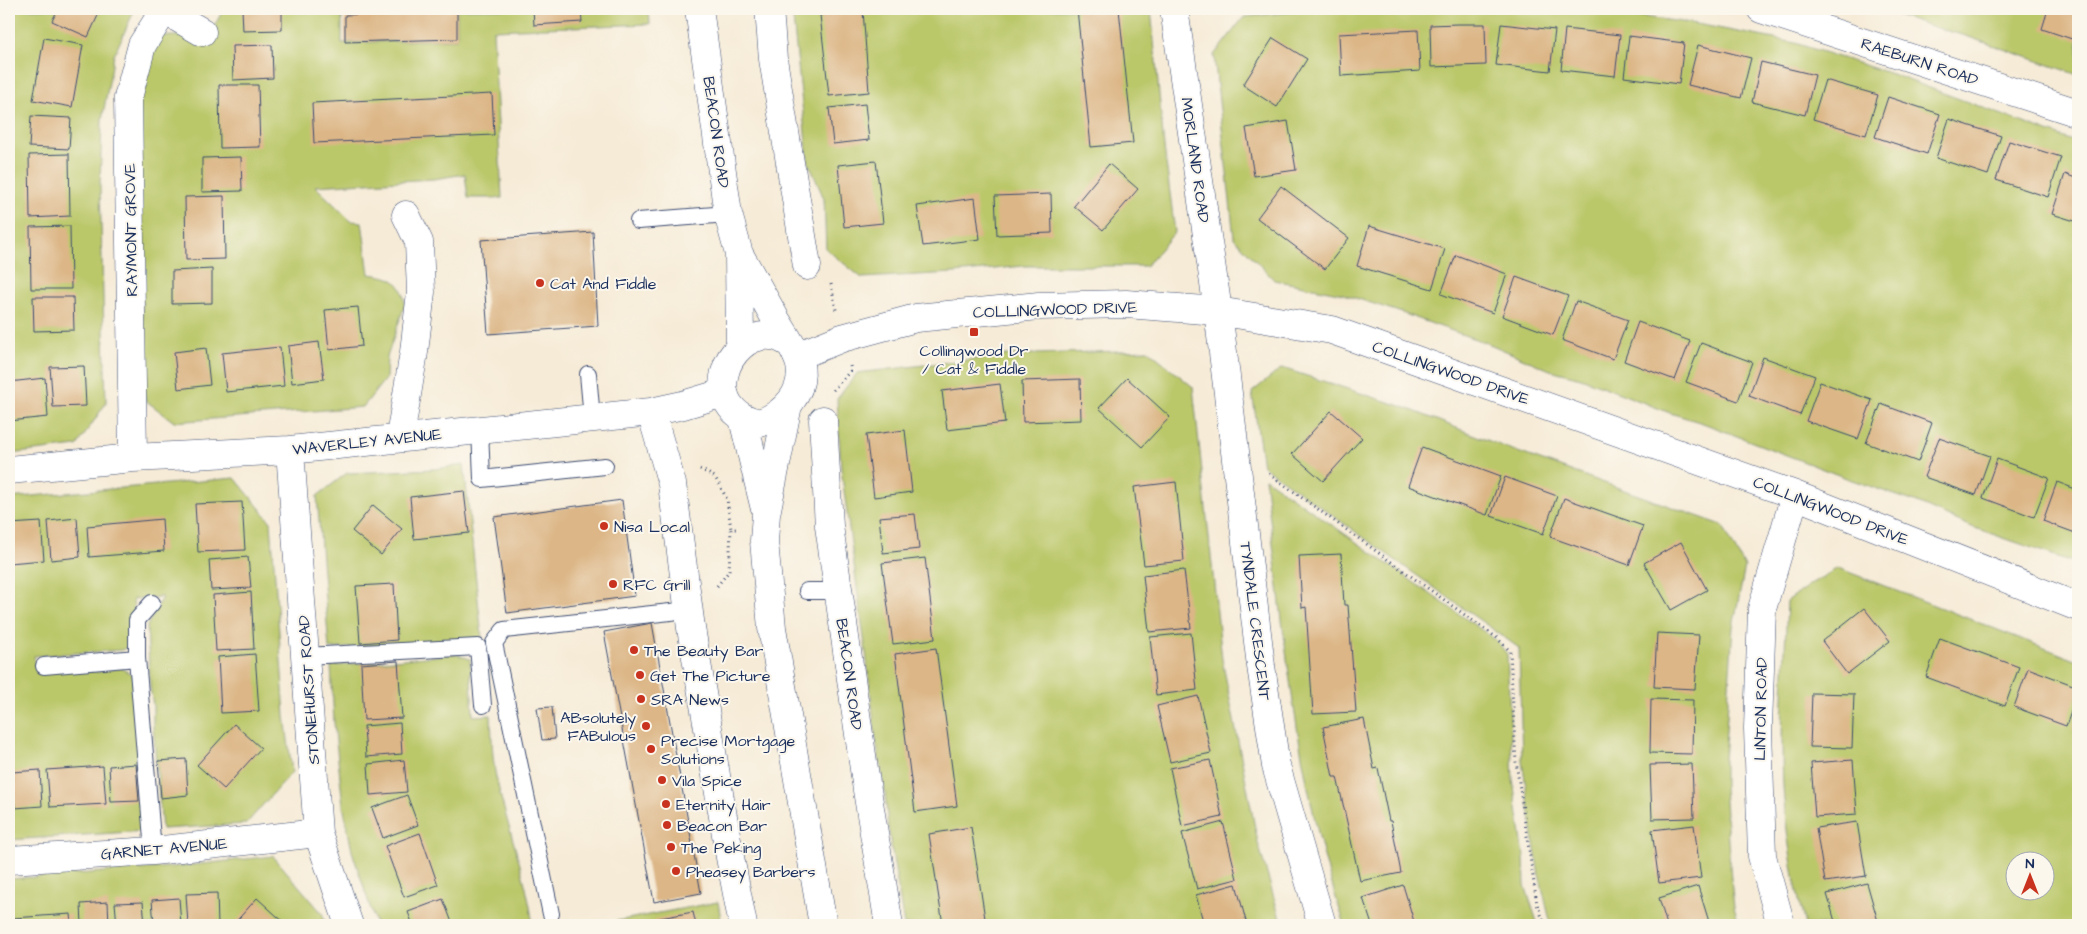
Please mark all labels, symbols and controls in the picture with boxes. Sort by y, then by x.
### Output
street label: RAEBURN ROAD [1858,33,1981,91]
street label: BEACON ROAD [697,75,735,189]
street label: MORLAND ROAD [1175,96,1215,224]
street label: RAYMONT GROVE [119,163,143,297]
place label: Cat And Fiddle [550,273,657,295]
marker: Cat And Fiddle [534,277,546,289]
street label: COLLINGWOOD DRIVE [972,296,1138,324]
marker: Collingwood Dr / Cat & Fiddle [968,326,980,338]
street label: COLLINGWOOD DRIVE [1369,336,1533,410]
place label: Collingwood Dr / Cat & Fiddle [920,340,1029,380]
street label: WAVERLEY AVENUE [291,423,443,461]
street label: COLLINGWOOD DRIVE [1750,471,1912,551]
place label: Nisa Local [614,516,690,538]
marker: Nisa Local [598,520,610,532]
street label: TYNDALE CRESCENT [1234,541,1276,702]
place label: RFC Grill [623,574,691,596]
marker: RFC Grill [607,578,619,590]
street label: STONEHURST ROAD [293,614,325,765]
street label: BEACON ROAD [830,617,868,731]
place label: The Beauty Bar [644,640,763,663]
marker: The Beauty Bar [628,644,640,656]
street label: LINTON ROAD [1749,657,1773,761]
place label: Get The Picture [650,665,771,687]
marker: Get The Picture [634,669,646,681]
place label: SRA News [651,689,729,711]
marker: SRA News [635,693,647,705]
place label: ABsolutely FABulous [560,707,636,747]
marker: ABsolutely FABulous [640,720,652,732]
place label: Precise Mortgage Solutions [661,730,796,770]
marker: Precise Mortgage Solutions [645,743,657,755]
place label: Vila Spice [672,770,742,792]
marker: Vila Spice [656,774,668,786]
place label: Eternity Hair [676,794,771,817]
marker: Eternity Hair [660,798,672,810]
place label: Beacon Bar [677,815,767,837]
marker: Beacon Bar [661,819,673,831]
street label: GARNET AVENUE [100,832,229,865]
place label: The Peking [681,837,761,860]
marker: The Peking [665,841,677,853]
north arrow [2004,852,2054,902]
text: N [2026,854,2035,874]
place label: Pheasey Barbers [686,861,816,884]
marker: Pheasey Barbers [670,865,682,877]

